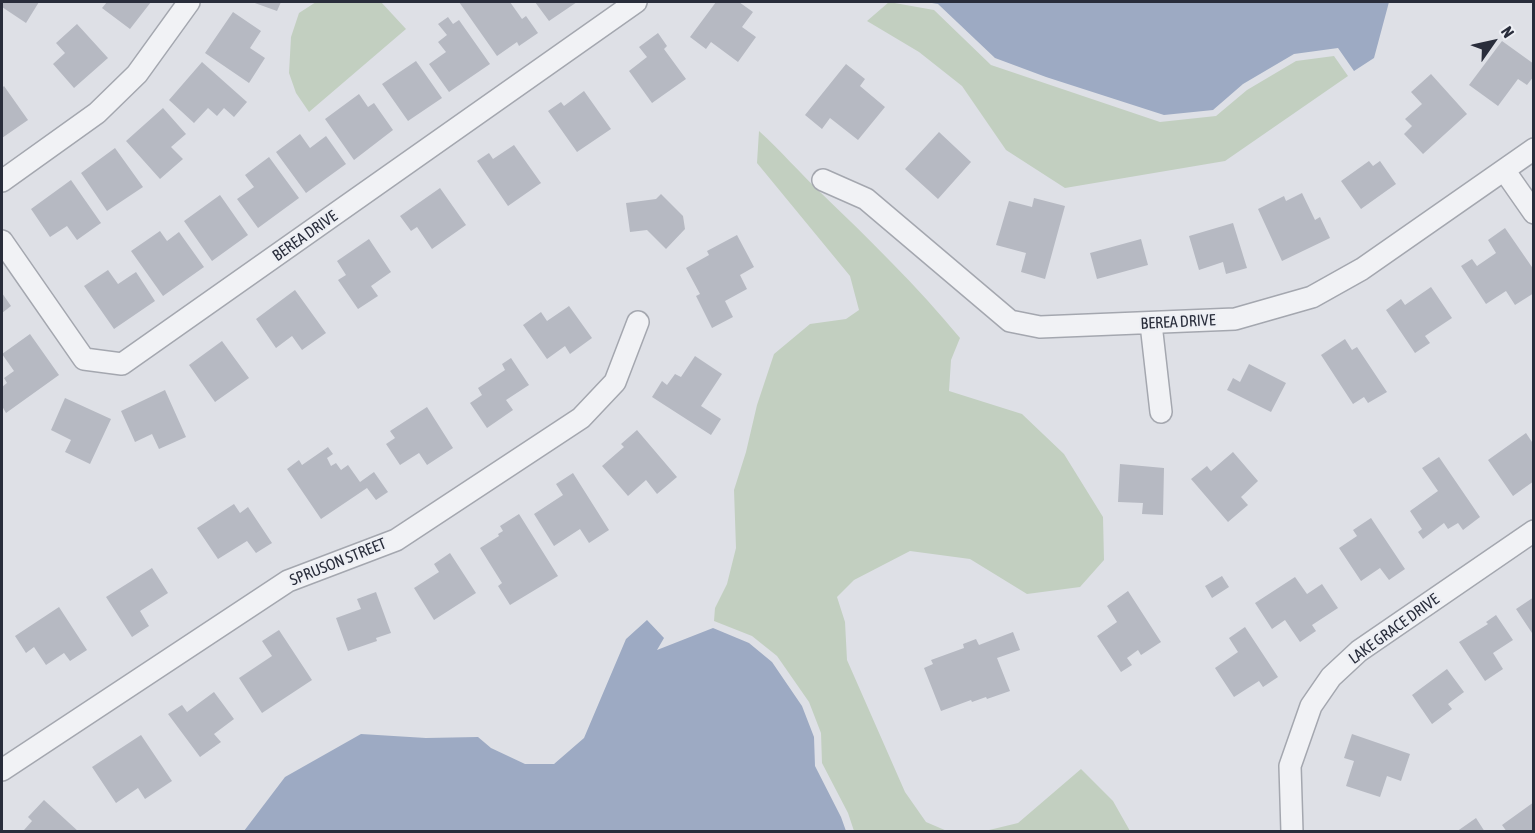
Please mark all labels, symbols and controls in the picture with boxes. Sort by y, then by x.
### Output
north arrow [1463,12,1523,72]
text: N [1498,23,1518,41]
street label: BEREA DRIVE [269,207,341,265]
street label: BEREA DRIVE [1140,310,1216,334]
street label: SPRUSON STREET [287,534,389,590]
street label: LAKE GRACE DRIVE [1345,590,1443,668]

